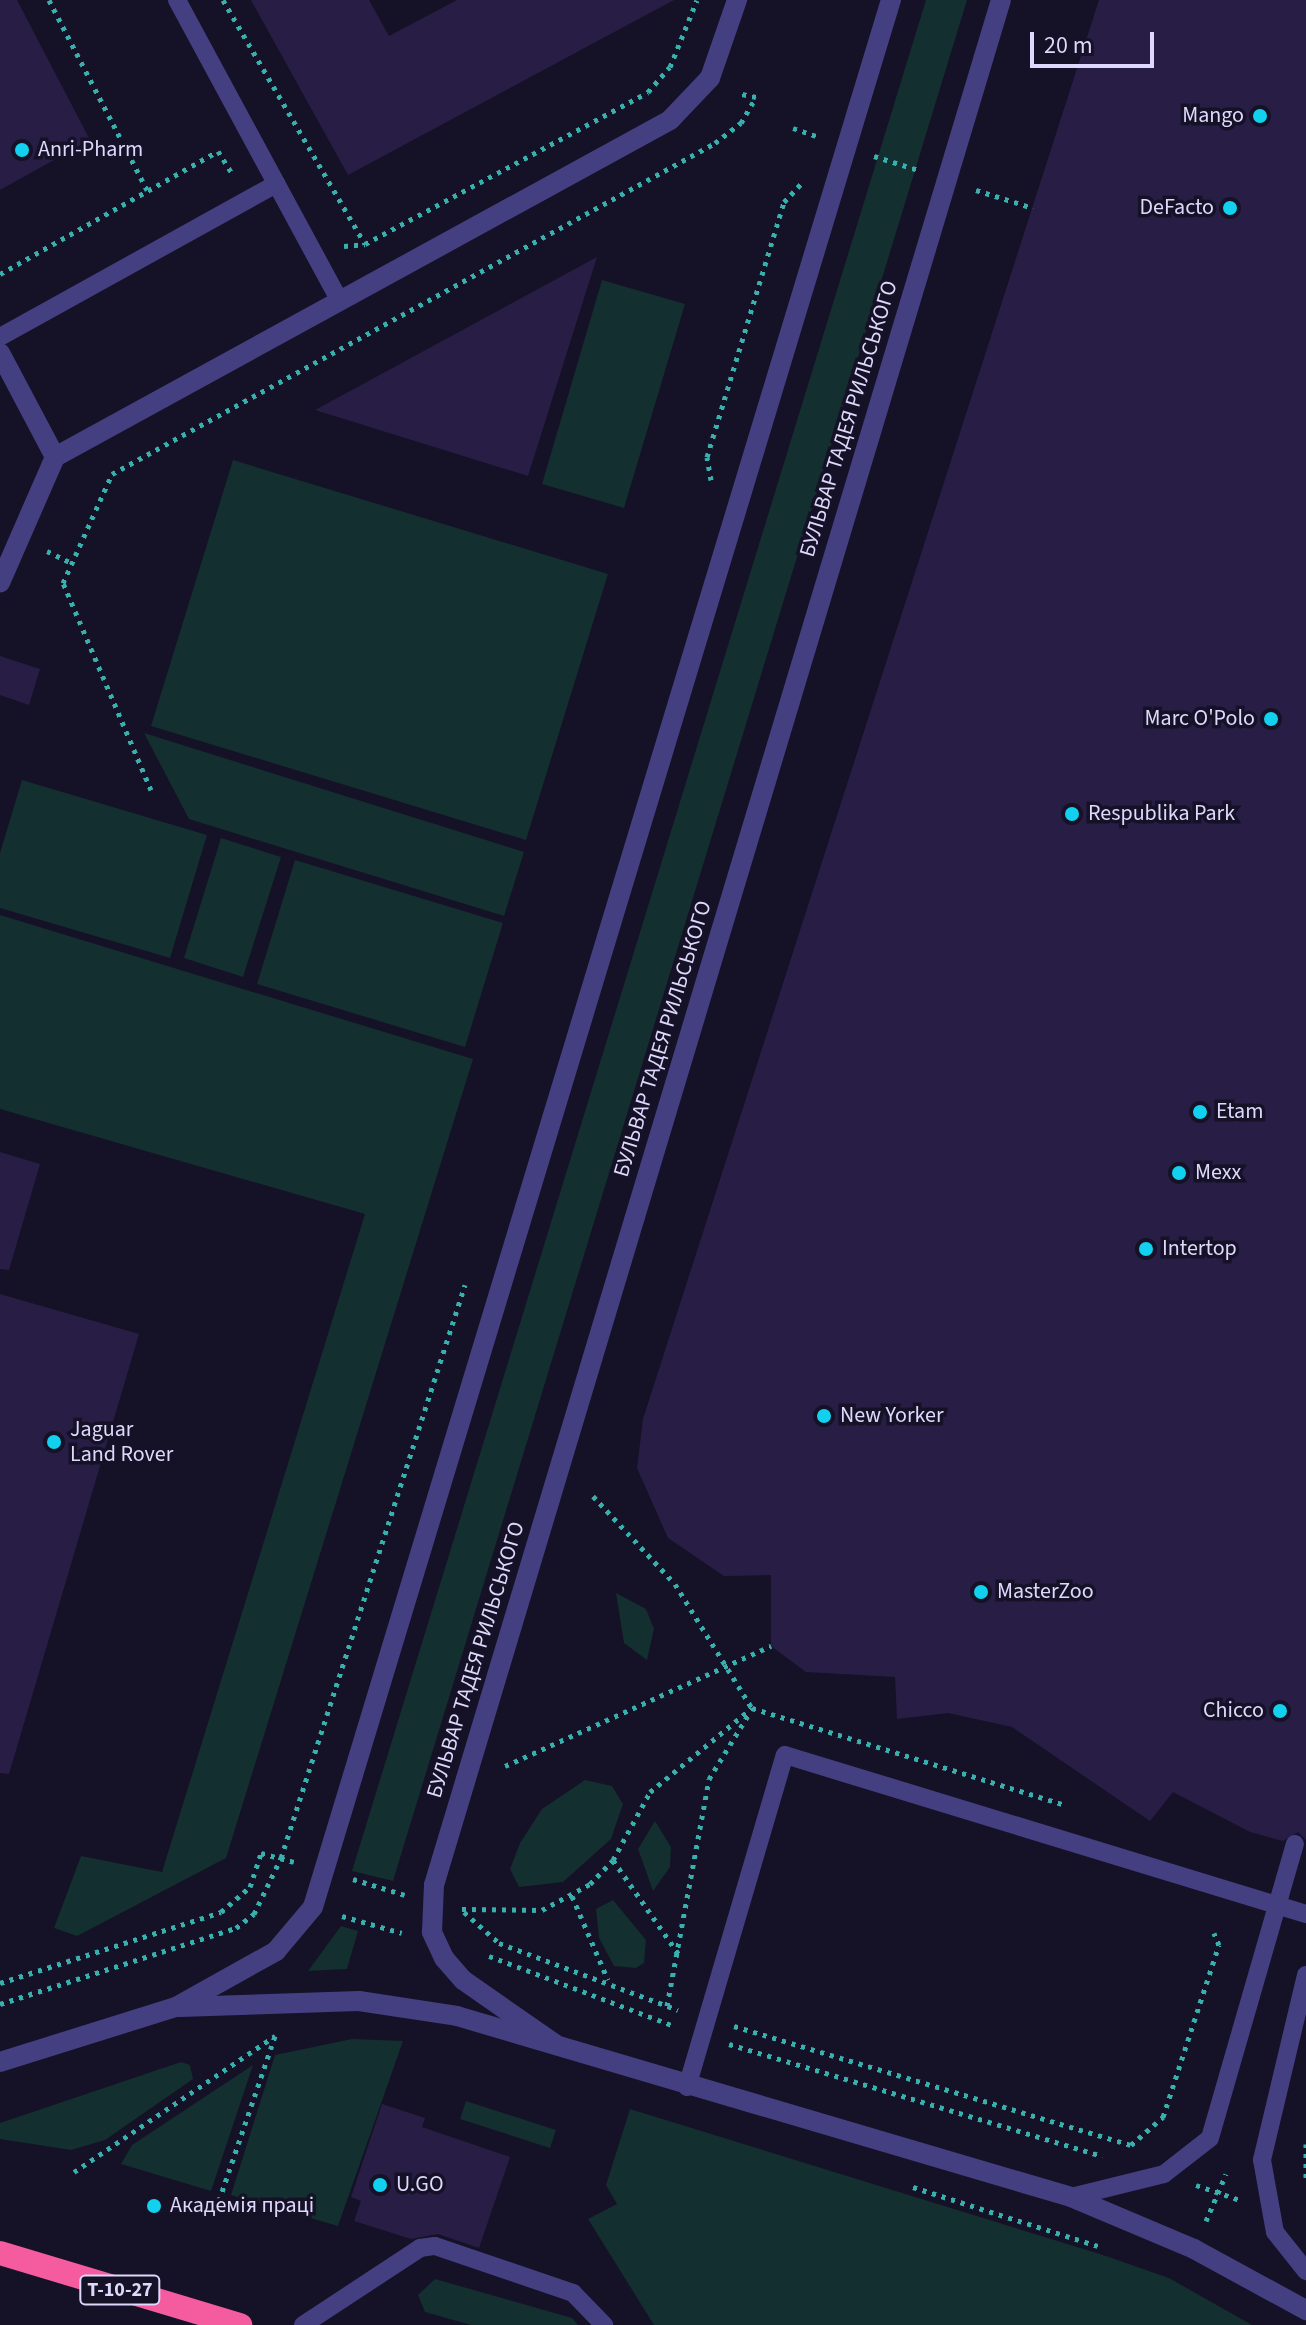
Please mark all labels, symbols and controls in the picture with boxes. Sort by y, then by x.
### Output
scale bar [1034,16,1158,66]
text: 20 m [1044,28,1093,63]
place label: Mango [1182,103,1244,129]
marker: Mango [1251,107,1269,125]
place label: Anri-Pharm [38,137,143,163]
marker: Anri-Pharm [13,141,31,159]
place label: DeFacto [1139,195,1214,221]
marker: DeFacto [1221,199,1239,217]
street label: БУЛЬВАР ТАДЕЯ РИЛЬСЬКОГО [794,278,904,560]
place label: Marc O'Polo [1145,706,1255,732]
marker: Marc O'Polo [1262,710,1280,728]
place label: Respublika Park [1088,801,1235,827]
marker: Respublika Park [1063,805,1081,823]
street label: БУЛЬВАР ТАДЕЯ РИЛЬСЬКОГО [608,898,718,1180]
place label: Etam [1216,1099,1263,1125]
marker: Etam [1191,1103,1209,1121]
place label: Mexx [1195,1160,1241,1186]
marker: Mexx [1170,1164,1188,1182]
place label: Intertop [1162,1236,1237,1262]
marker: Intertop [1137,1240,1155,1258]
place label: New Yorker [840,1403,944,1429]
marker: New Yorker [815,1407,833,1425]
place label: Jaguar Land Rover [70,1416,173,1468]
marker: Jaguar Land Rover [45,1433,63,1451]
street label: БУЛЬВАР ТАДЕЯ РИЛЬСЬКОГО [421,1519,531,1801]
place label: MasterZoo [997,1579,1094,1605]
marker: MasterZoo [972,1583,990,1601]
place label: Chicco [1203,1698,1264,1724]
marker: Chicco [1271,1702,1289,1720]
place label: U.GO [396,2172,443,2198]
marker: U.GO [371,2176,389,2194]
place label: Академія праці [170,2193,314,2219]
marker: Академія праці [145,2197,163,2215]
road number: Т-10-27 [78,2274,162,2306]

